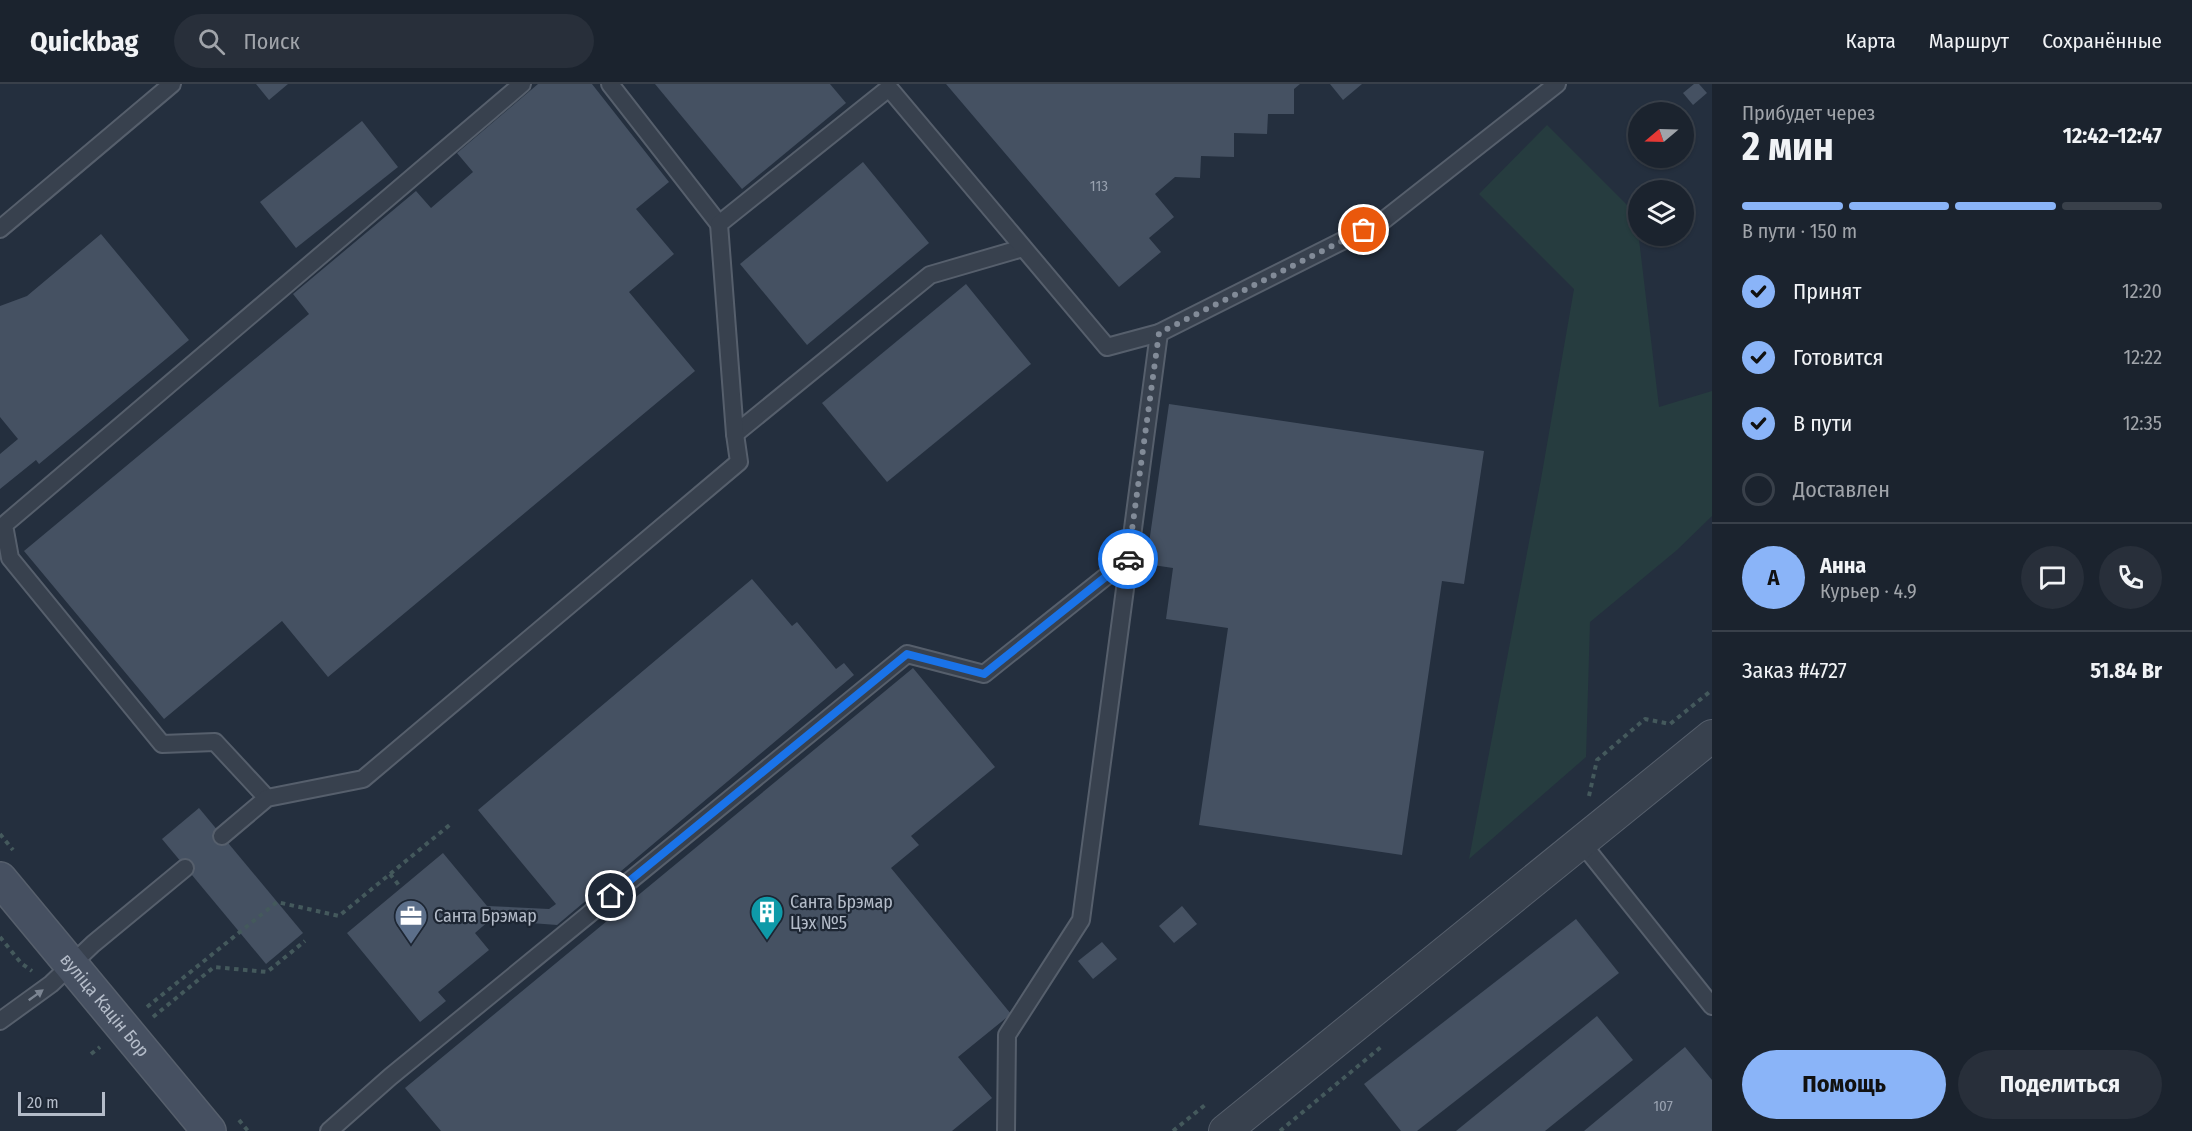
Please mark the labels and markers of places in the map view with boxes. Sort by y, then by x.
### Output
pin [1338,204,1389,255]
pin [585,870,636,921]
place label: Санта Брэмар Цэх №5 [790,891,893,934]
building icon: Санта Брэмар Цэх №5 [749,894,785,941]
office icon: Санта Брэмар [393,898,429,945]
place label: Санта Брэмар [434,905,537,927]

